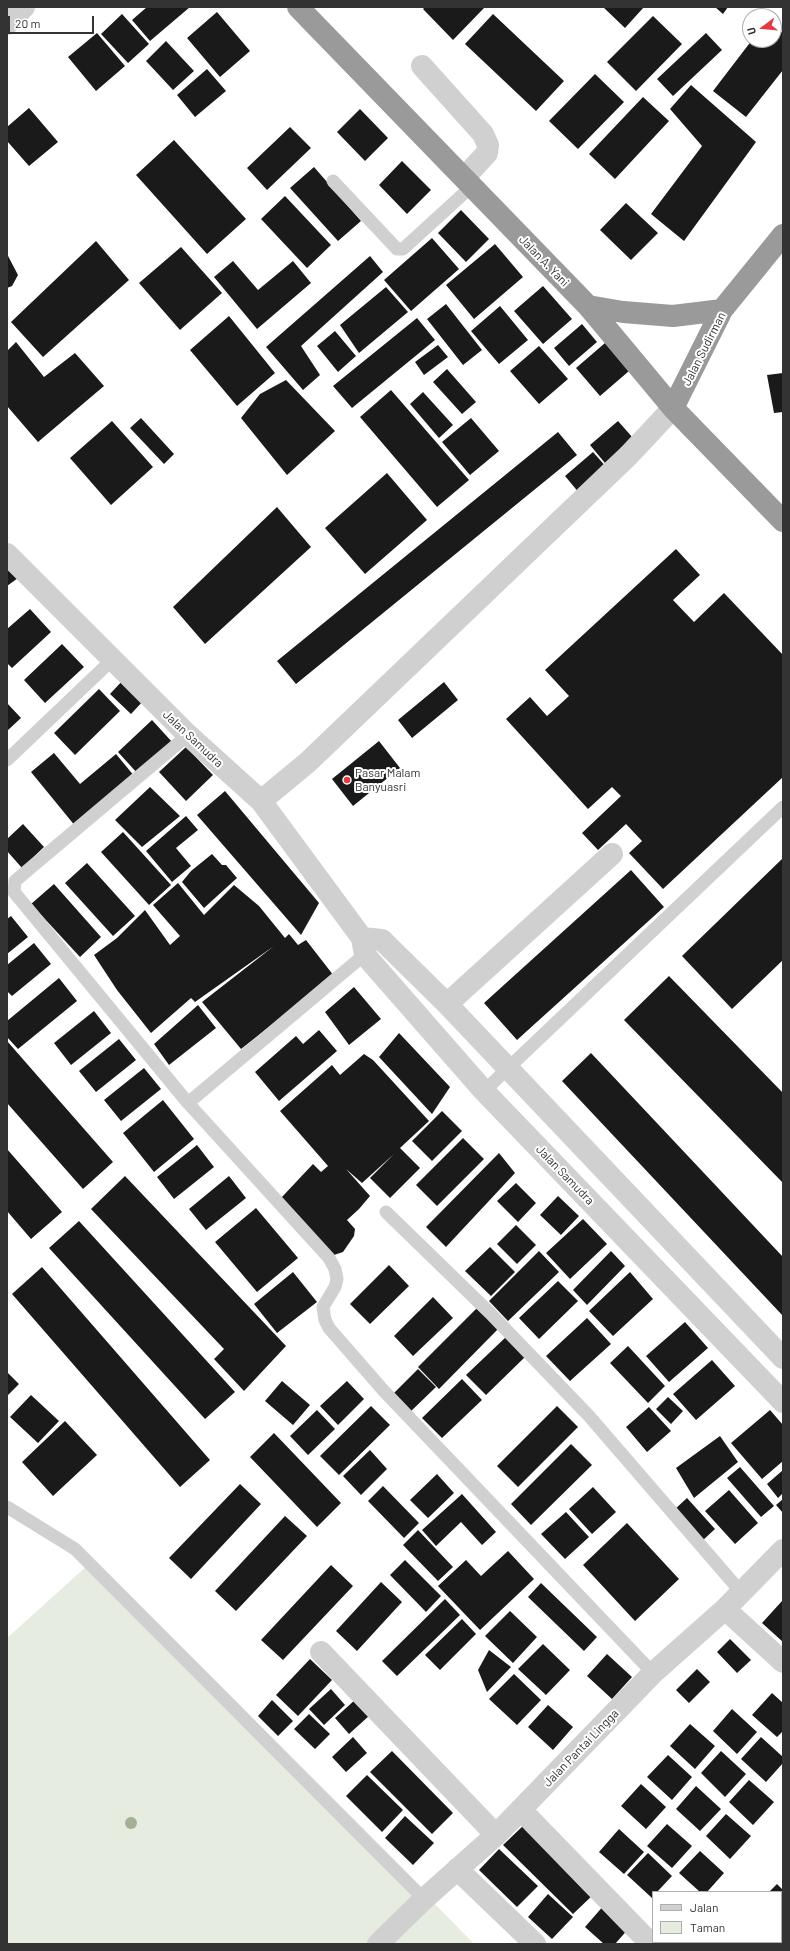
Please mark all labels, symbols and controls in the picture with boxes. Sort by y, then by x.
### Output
scale bar [10,8,96,34]
north arrow [742,8,782,48]
text: 20 m [15,16,41,30]
text: U [744,26,758,36]
street label: Jalan A. Yani [516,232,572,290]
street label: Jalan Sudirman [679,310,729,388]
street label: Jalan Samudra [160,707,226,771]
place label: Pasar Malam Banyuasri [355,766,420,794]
marker: Pasar Malam Banyuasri [342,775,352,785]
street label: Jalan Samudra [533,1142,597,1208]
street label: Jalan Pantai Lingga [540,1706,622,1790]
legend [652,1891,782,1943]
text: Jalan [690,1900,718,1914]
text: Taman [690,1920,725,1934]

